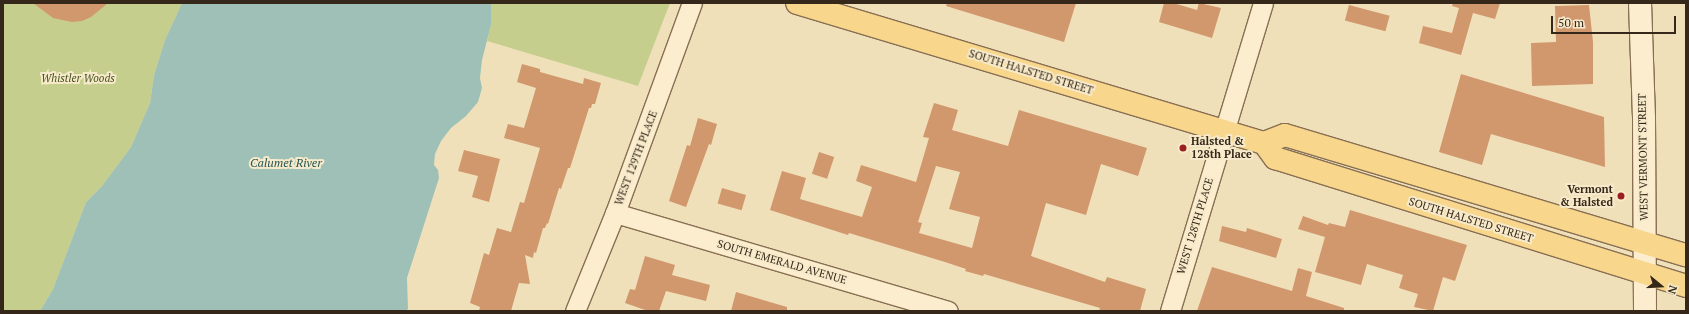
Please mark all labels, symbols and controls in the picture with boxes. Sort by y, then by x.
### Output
scale bar [1553,8,1678,34]
text: 50 m [1558,15,1584,30]
street label: SOUTH HALSTED STREET [967,47,1095,97]
park label: Whistler Woods [41,71,115,85]
street label: WEST VERMONT STREET [1635,93,1651,221]
street label: WEST 129TH PLACE [612,109,660,207]
place label: Halsted & 128th Place [1191,135,1252,161]
marker: Halsted & 128th Place [1178,143,1188,153]
water label: Calumet River [250,156,322,170]
street label: WEST 128TH PLACE [1174,176,1216,276]
place label: Vermont & Halsted [1560,183,1613,209]
marker: Vermont & Halsted [1616,191,1626,201]
street label: SOUTH HALSTED STREET [1407,195,1535,245]
street label: SOUTH EMERALD AVENUE [716,237,848,287]
north arrow [1641,266,1681,306]
text: N [1664,284,1680,296]

